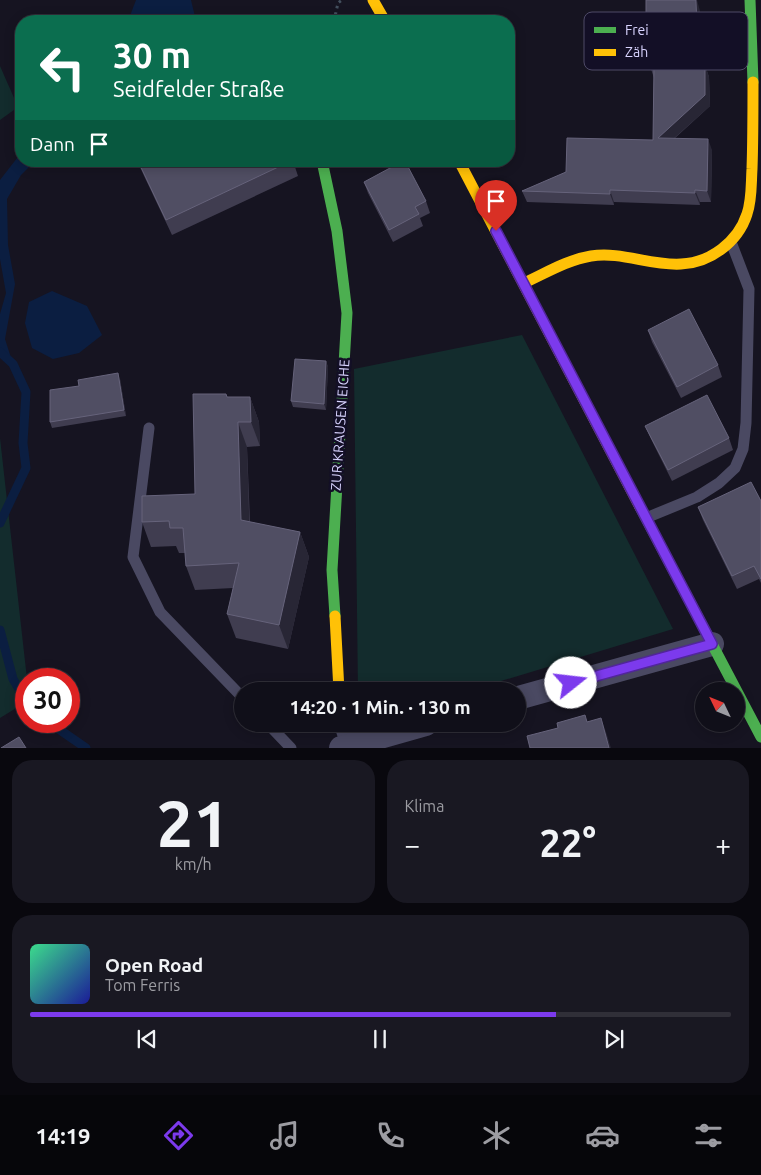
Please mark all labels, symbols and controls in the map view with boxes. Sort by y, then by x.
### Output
legend [584,12,748,70]
text: Frei [625,22,649,38]
icon: left [30,35,95,100]
text: 30 m [113,35,191,75]
text: Zäh [625,44,648,60]
text: Seidfelder Straße [113,76,285,101]
icon: arrive [85,130,113,158]
text: Dann [30,133,75,155]
pin [475,180,517,231]
icon: arrive [482,187,510,215]
street label: ZUR KRAUSEN EICHE [327,359,353,491]
position arrow [544,656,596,708]
speed limit sign: 30 [15,668,80,733]
north arrow [695,682,745,732]
map controls [695,682,745,732]
text: 14:20 · 1 Min. · 130 m [289,696,471,718]
text: 21 [157,786,230,859]
text: Klima [405,797,444,815]
text: 22° [540,822,596,864]
text: − [405,829,420,860]
text: + [715,829,731,860]
text: km/h [175,855,212,873]
text: Open Road [105,954,203,976]
text: Tom Ferris [105,976,180,994]
icon: previous [133,1025,161,1053]
icon: pause [366,1025,394,1053]
icon: next [600,1025,628,1053]
icon: directions [161,1118,196,1153]
icon: music [267,1118,302,1153]
icon: phone [373,1118,408,1153]
icon: climate [479,1118,514,1153]
icon: car [585,1118,620,1153]
icon: filters [691,1118,726,1153]
text: 14:19 [35,1123,90,1148]

